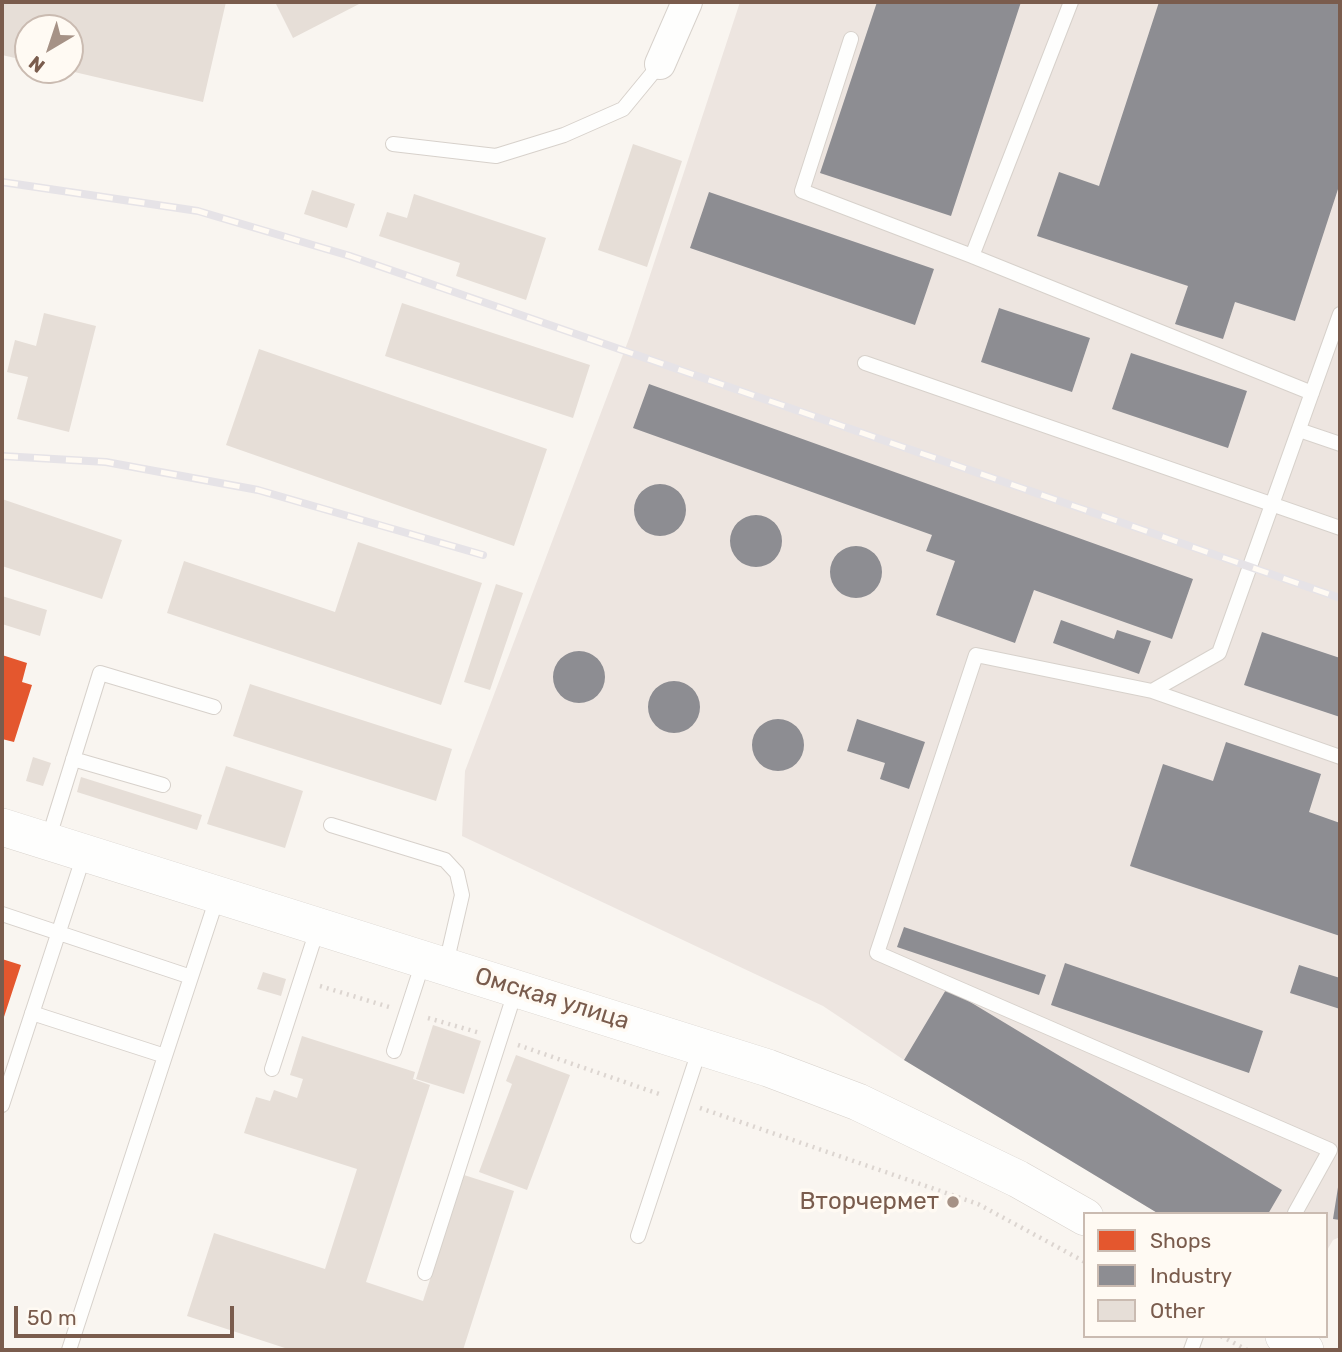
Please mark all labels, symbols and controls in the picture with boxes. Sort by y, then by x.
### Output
north arrow [14,14,84,84]
text: N [24,51,49,77]
street label: Омская улица [471,962,633,1036]
place label: Вторчермет [800,1188,939,1216]
marker: Вторчермет [945,1194,961,1210]
legend [1083,1212,1328,1338]
text: Shops [1150,1228,1211,1253]
text: Industry [1150,1263,1232,1288]
scale bar [18,1292,238,1336]
text: Other [1150,1298,1205,1323]
text: 50 m [27,1305,77,1330]

